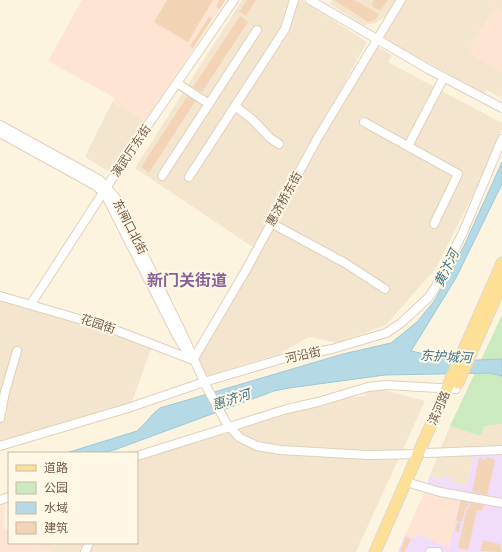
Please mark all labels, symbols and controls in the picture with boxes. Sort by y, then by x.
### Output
street label: 演武厅东街 [108,122,154,180]
street label: 惠济桥东街 [262,169,306,229]
street label: 东闸口北街 [109,197,151,257]
water label: 黄汴河 [430,244,464,289]
district label: 新门关街道 [147,270,227,291]
street label: 花园街 [78,311,118,337]
street label: 河沿街 [284,343,322,367]
water label: 东护城河 [420,347,475,367]
water label: 惠济河 [210,384,255,414]
street label: 滨河路 [424,388,454,428]
legend [8,452,138,544]
text: 道路 [44,460,68,476]
text: 公园 [44,480,68,496]
text: 水域 [44,500,68,516]
text: 建筑 [44,520,68,536]

